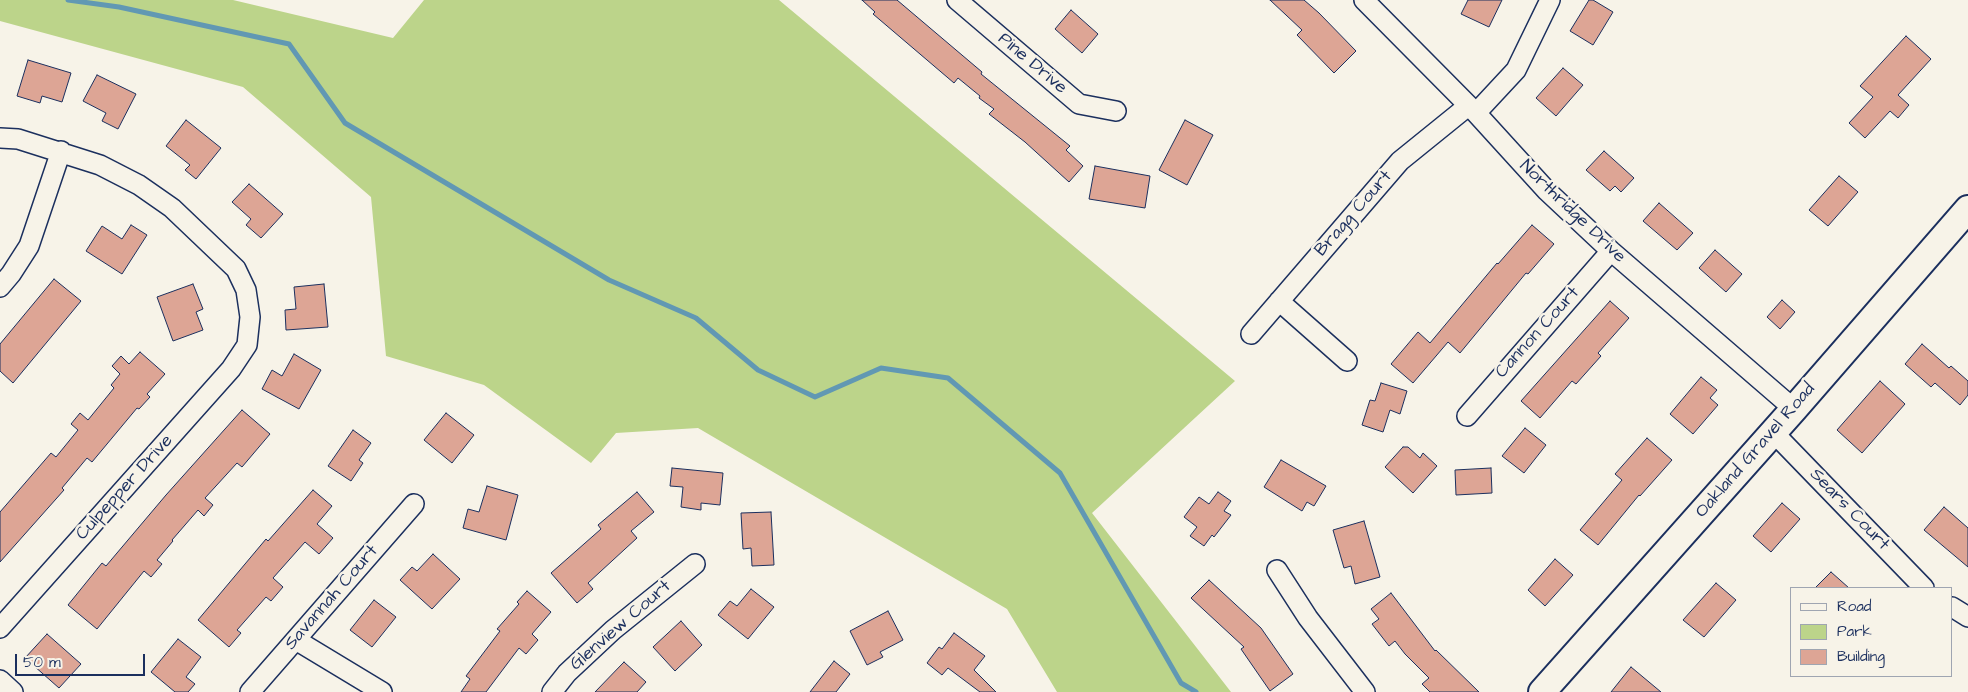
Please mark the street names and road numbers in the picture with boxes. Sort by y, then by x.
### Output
street label: Pine Drive [993,29,1071,99]
street label: Northridge Drive [1514,156,1630,268]
street label: Bragg Court [1311,167,1397,261]
street label: Cannon Court [1491,283,1585,383]
street label: Oakland Gravel Road [1692,379,1820,523]
street label: Culpepper Drive [72,431,178,545]
street label: Sears Court [1804,464,1894,556]
street label: Savannah Court [281,541,383,655]
street label: Glenview Court [566,576,676,676]

